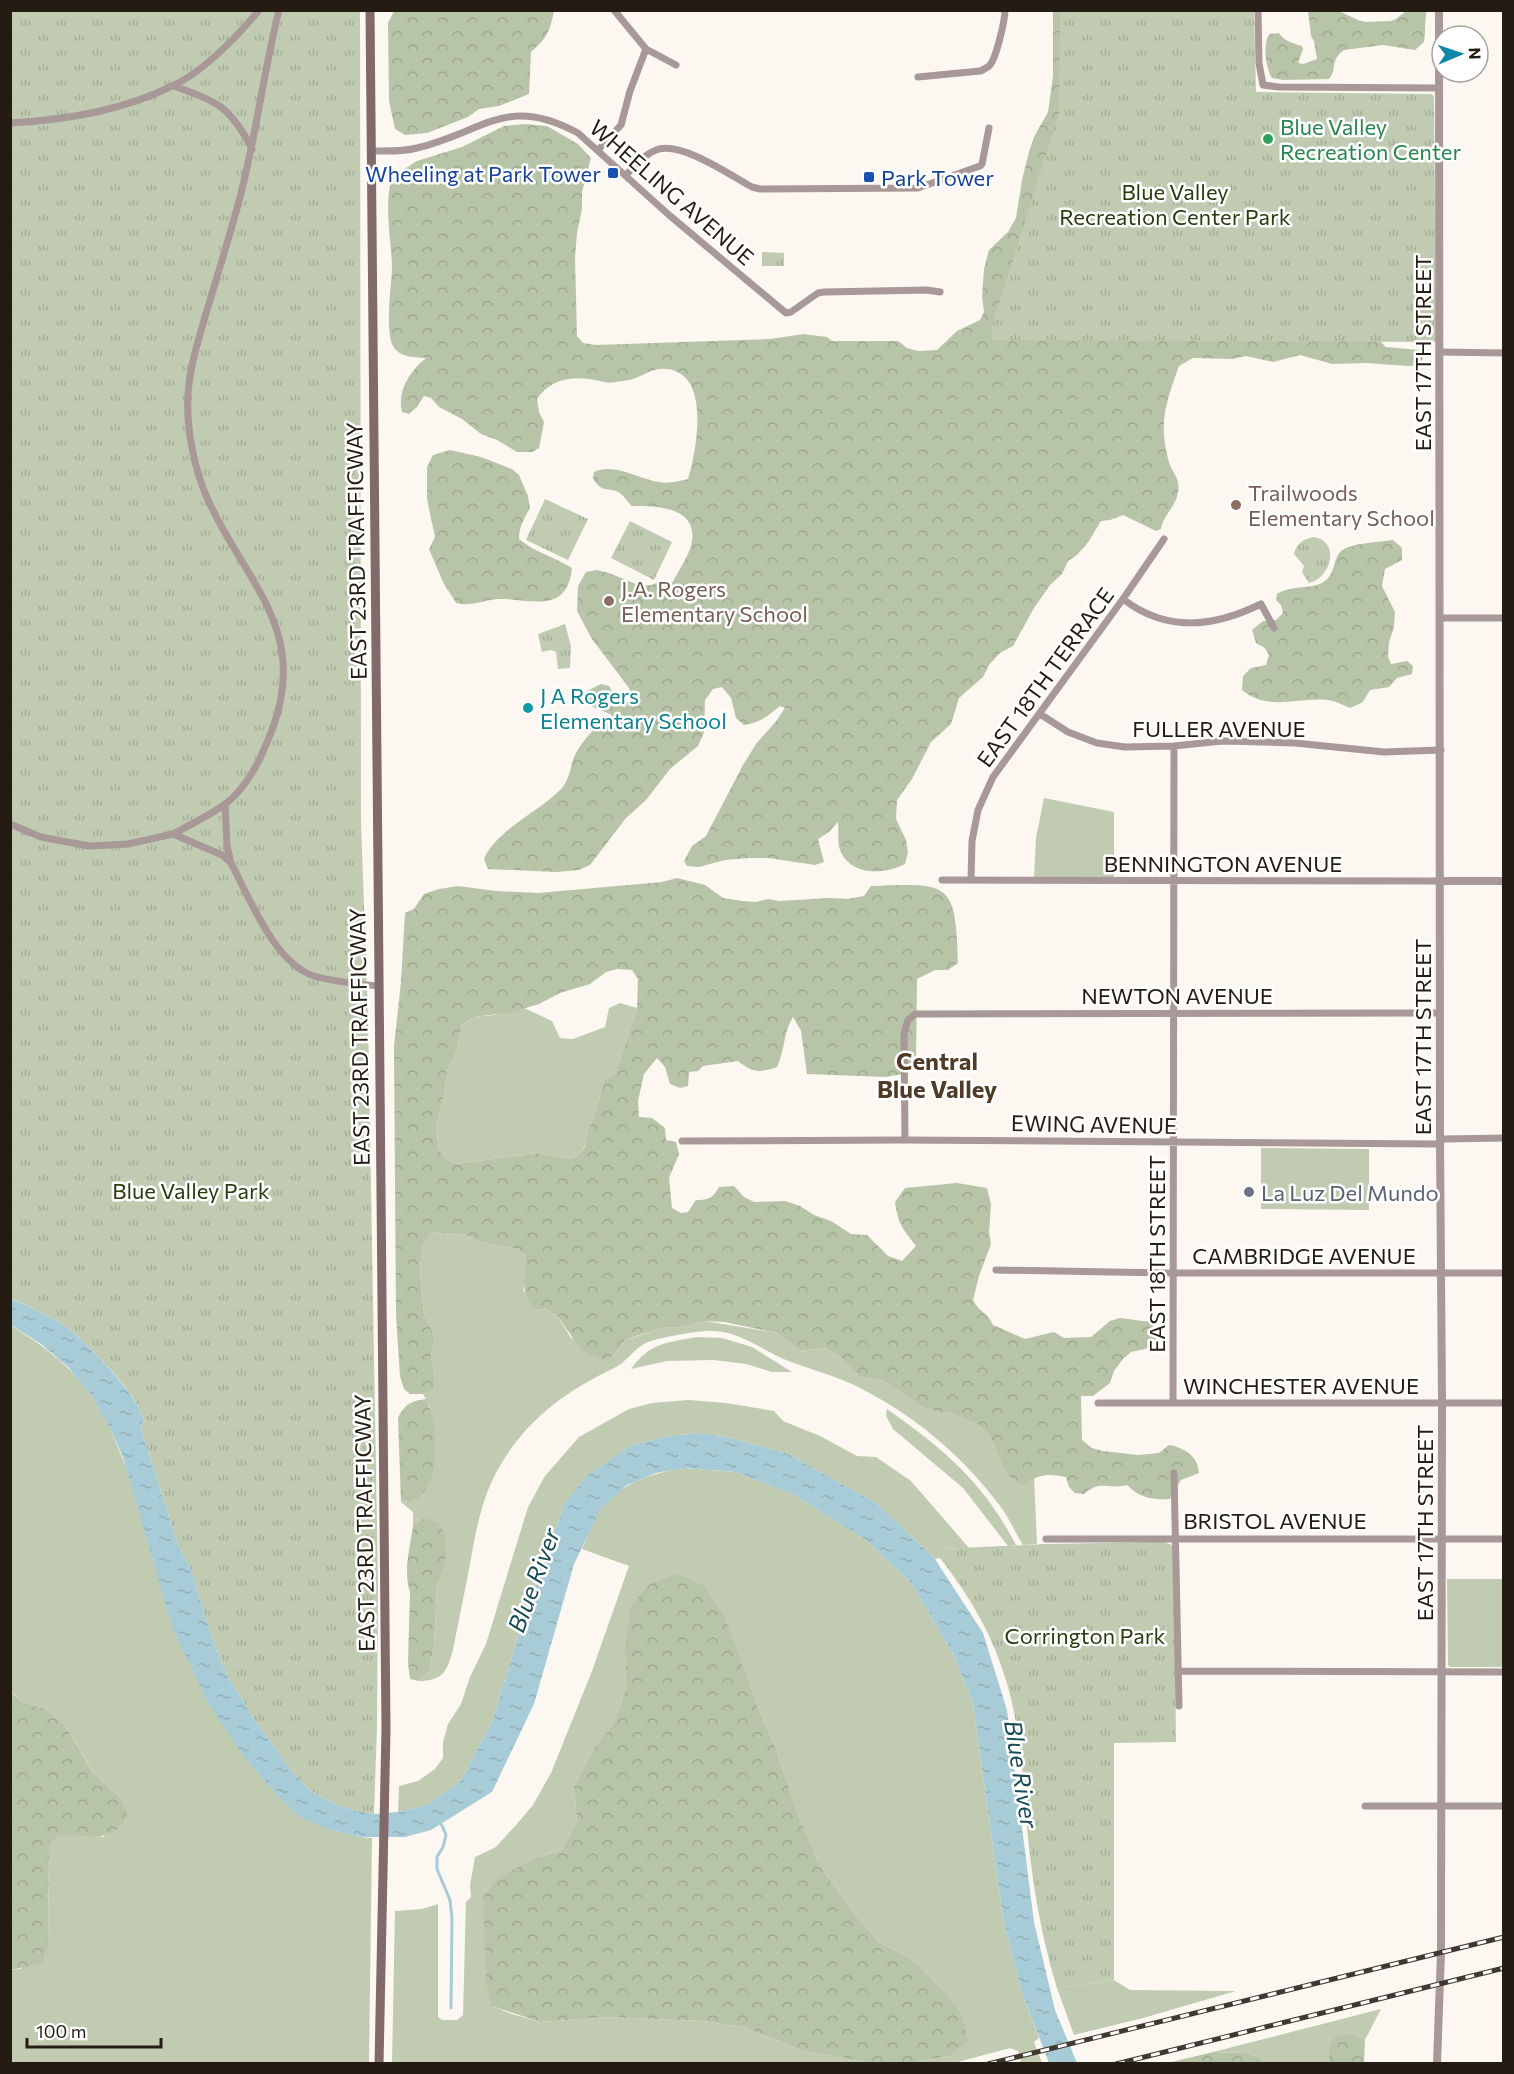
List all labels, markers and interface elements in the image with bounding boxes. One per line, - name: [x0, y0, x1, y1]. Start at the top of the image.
- north arrow: [1430, 24, 1490, 84]
- text: N: [1466, 47, 1485, 60]
- place label: Blue Valley Recreation Center: [1280, 113, 1461, 165]
- street label: WHEELING AVENUE: [585, 114, 759, 270]
- marker: Blue Valley Recreation Center: [1261, 132, 1275, 146]
- place label: Wheeling at Park Tower: [365, 160, 601, 187]
- place label: Park Tower: [881, 164, 994, 191]
- marker: Wheeling at Park Tower: [606, 166, 620, 180]
- marker: Park Tower: [862, 170, 876, 184]
- park label: Blue Valley Recreation Center Park: [1059, 178, 1291, 230]
- street label: EAST 17TH STREET: [1409, 255, 1436, 451]
- street label: EAST 23RD TRAFFICWAY: [340, 422, 372, 680]
- place label: Trailwoods Elementary School: [1248, 479, 1435, 531]
- marker: Trailwoods Elementary School: [1229, 498, 1243, 512]
- place label: J.A. Rogers Elementary School: [621, 575, 808, 627]
- street label: EAST 18TH TERRACE: [971, 582, 1119, 772]
- marker: J.A. Rogers Elementary School: [602, 594, 616, 608]
- place label: J A Rogers Elementary School: [540, 682, 727, 734]
- marker: J A Rogers Elementary School: [521, 701, 535, 715]
- street label: FULLER AVENUE: [1132, 715, 1306, 742]
- street label: BENNINGTON AVENUE: [1104, 850, 1342, 877]
- street label: EAST 23RD TRAFFICWAY: [343, 908, 375, 1166]
- street label: EAST 17TH STREET: [1409, 939, 1436, 1135]
- street label: NEWTON AVENUE: [1081, 982, 1273, 1009]
- district label: Central Blue Valley: [877, 1046, 997, 1103]
- street label: EWING AVENUE: [1011, 1109, 1177, 1139]
- street label: EAST 18TH STREET: [1143, 1155, 1170, 1353]
- park label: Blue Valley Park: [112, 1177, 270, 1204]
- place label: La Luz Del Mundo: [1261, 1179, 1439, 1206]
- marker: La Luz Del Mundo: [1242, 1185, 1256, 1199]
- street label: CAMBRIDGE AVENUE: [1192, 1242, 1416, 1269]
- street label: WINCHESTER AVENUE: [1183, 1372, 1419, 1399]
- street label: EAST 23RD TRAFFICWAY: [348, 1394, 380, 1652]
- street label: EAST 17TH STREET: [1411, 1425, 1438, 1621]
- street label: BRISTOL AVENUE: [1183, 1507, 1367, 1534]
- water label: Blue River: [501, 1523, 566, 1636]
- park label: Corrington Park: [1005, 1622, 1165, 1649]
- water label: Blue River: [999, 1718, 1045, 1831]
- scale bar: [27, 2011, 160, 2049]
- text: 100 m: [36, 2020, 86, 2042]

